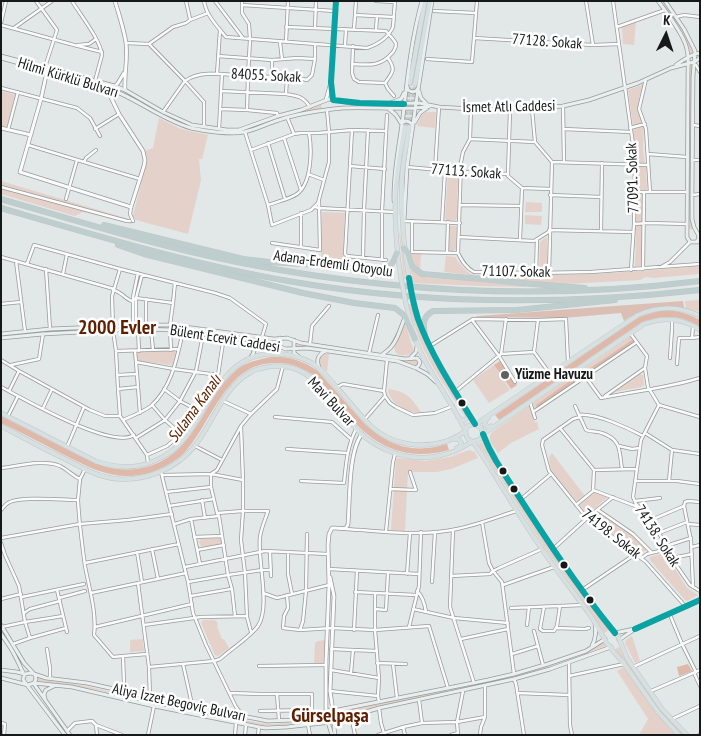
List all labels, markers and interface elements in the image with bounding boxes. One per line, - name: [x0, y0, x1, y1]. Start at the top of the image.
- north arrow: [641, 10, 691, 60]
- text: K: [663, 11, 671, 29]
- street label: 77128. Sokak: [511, 31, 583, 53]
- street label: Hilmi Kürklü Bulvarı: [16, 54, 120, 102]
- street label: 84055. Sokak: [231, 65, 301, 87]
- street label: İsmet Atlı Caddesi: [462, 97, 556, 117]
- street label: 77091. Sokak: [623, 143, 643, 213]
- street label: 77113. Sokak: [430, 161, 502, 183]
- street label: Adana-Erdemli Otoyolu: [272, 247, 394, 281]
- street label: 71107. Sokak: [481, 262, 551, 282]
- district label: 2000 Evler: [78, 316, 156, 340]
- street label: Bülent Ecevit Caddesi: [169, 321, 281, 357]
- place label: Yüzme Havuzu: [515, 366, 593, 384]
- marker: Yüzme Havuzu: [499, 369, 511, 381]
- water label: Sulama Kanalı: [164, 372, 226, 446]
- street label: Mavi Bulvar: [304, 374, 358, 430]
- unlabelled marker: [457, 398, 467, 408]
- unlabelled marker: [498, 466, 508, 476]
- unlabelled marker: [509, 484, 519, 494]
- street label: 74138. Sokak: [630, 502, 684, 570]
- street label: 74198. Sokak: [578, 505, 644, 563]
- unlabelled marker: [559, 560, 569, 570]
- unlabelled marker: [585, 595, 595, 605]
- street label: Aliya İzzet Begoviç Bulvarı: [111, 680, 247, 726]
- district label: Gürselpaşa: [291, 704, 369, 728]

